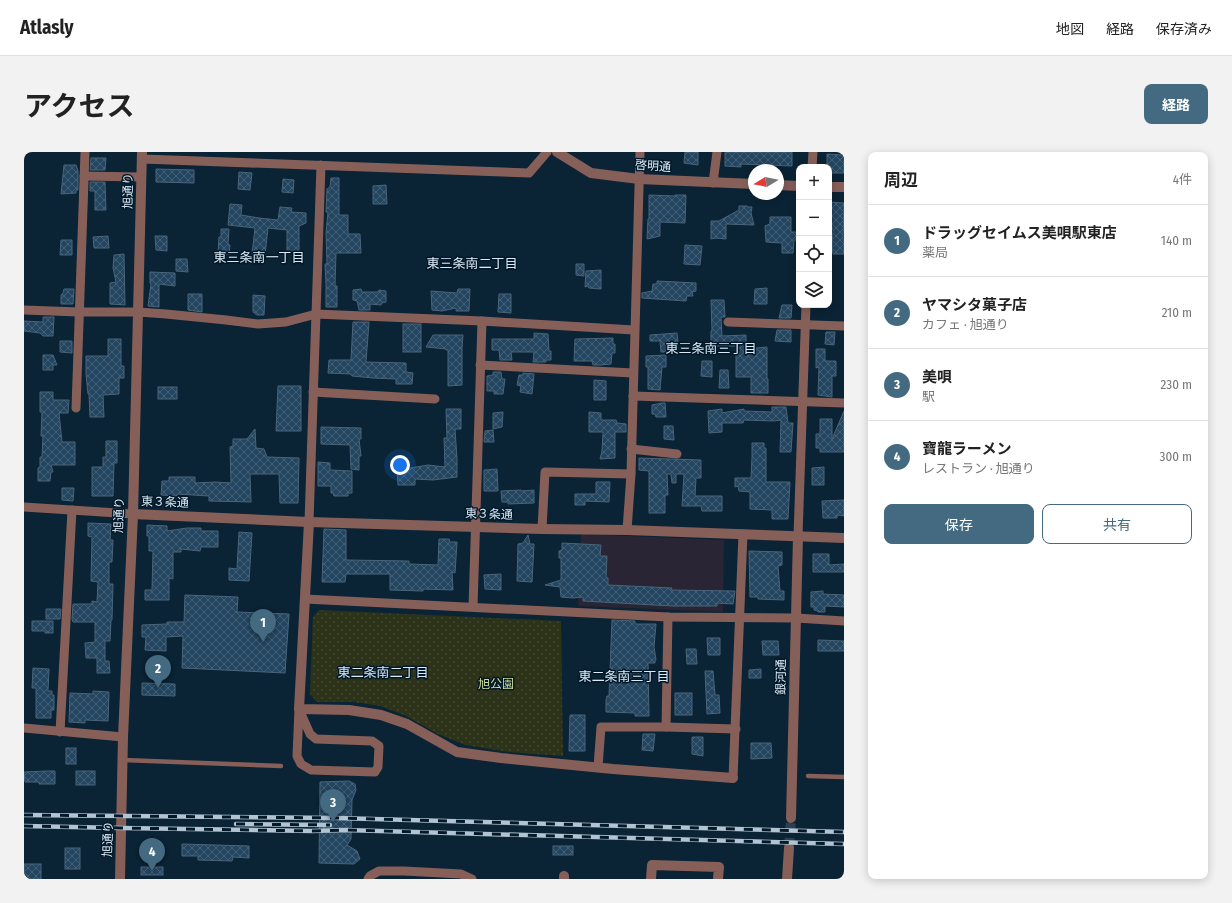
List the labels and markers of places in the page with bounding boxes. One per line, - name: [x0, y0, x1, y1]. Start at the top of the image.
- pin: 1: [250, 609, 276, 642]
- pin: 2: [145, 655, 171, 688]
- pin: 3: [320, 789, 346, 822]
- pin: 4: [139, 838, 165, 871]

